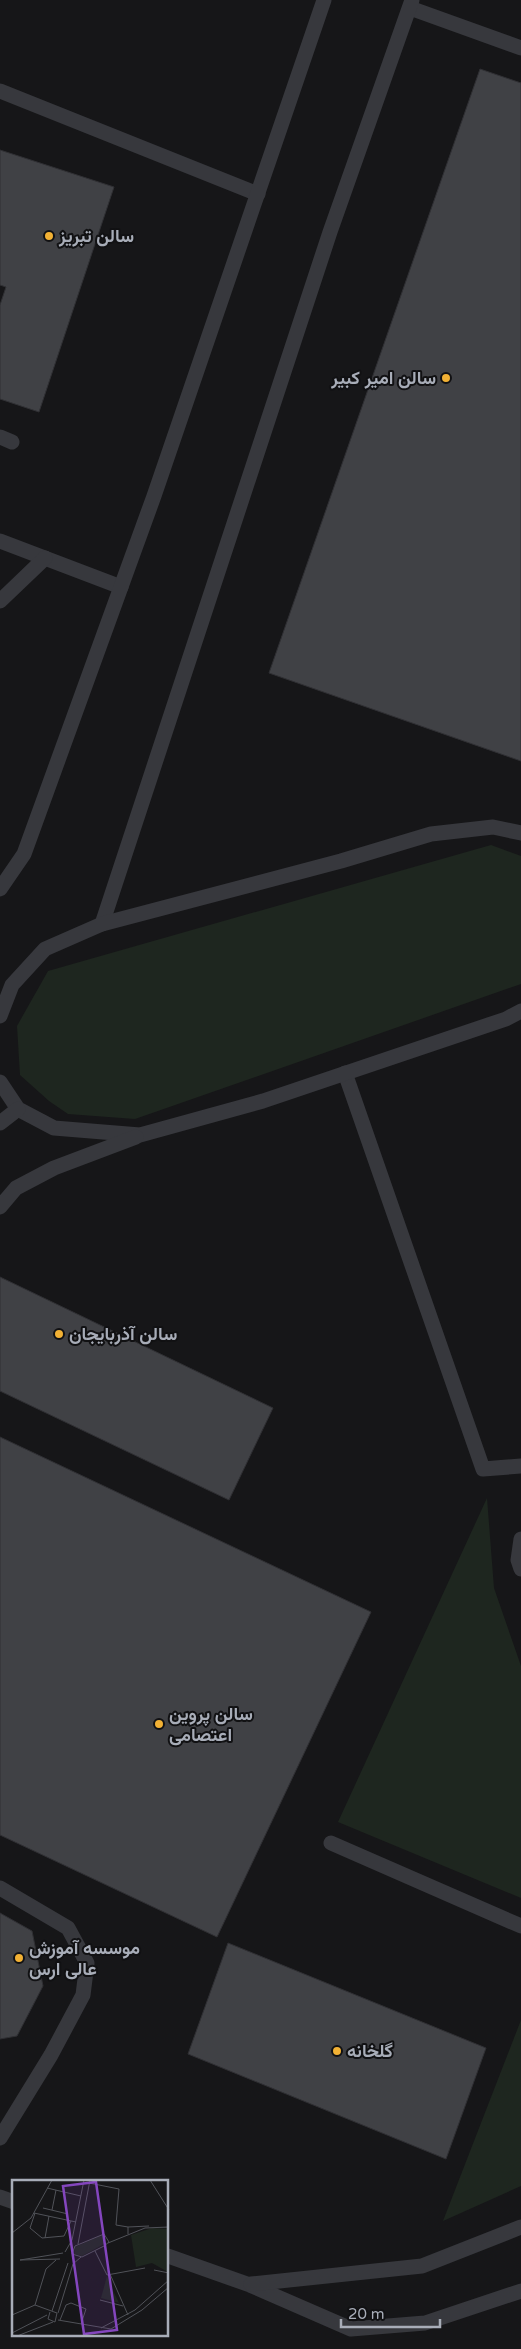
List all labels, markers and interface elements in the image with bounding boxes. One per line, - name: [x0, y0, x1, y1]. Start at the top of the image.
- place label: سالن تبریز: [58, 225, 134, 247]
- marker: سالن تبریز: [43, 230, 55, 242]
- place label: سالن امیر کبیر: [330, 367, 436, 389]
- marker: سالن امیر کبیر: [440, 372, 452, 384]
- place label: سالن آذربایجان: [69, 1323, 177, 1345]
- marker: سالن آذربایجان: [53, 1328, 65, 1340]
- place label: سالن پروین اعتصامی: [169, 1703, 253, 1746]
- marker: سالن پروین اعتصامی: [153, 1718, 165, 1730]
- place label: موسسه آموزش عالی ارس: [29, 1937, 140, 1980]
- marker: موسسه آموزش عالی ارس: [13, 1952, 25, 1964]
- place label: گلخانه: [347, 2040, 393, 2062]
- marker: گلخانه: [331, 2045, 343, 2057]
- inset map: [12, 2180, 169, 2336]
- scale bar: [341, 2296, 440, 2328]
- text: 20 m: [348, 2305, 385, 2323]

